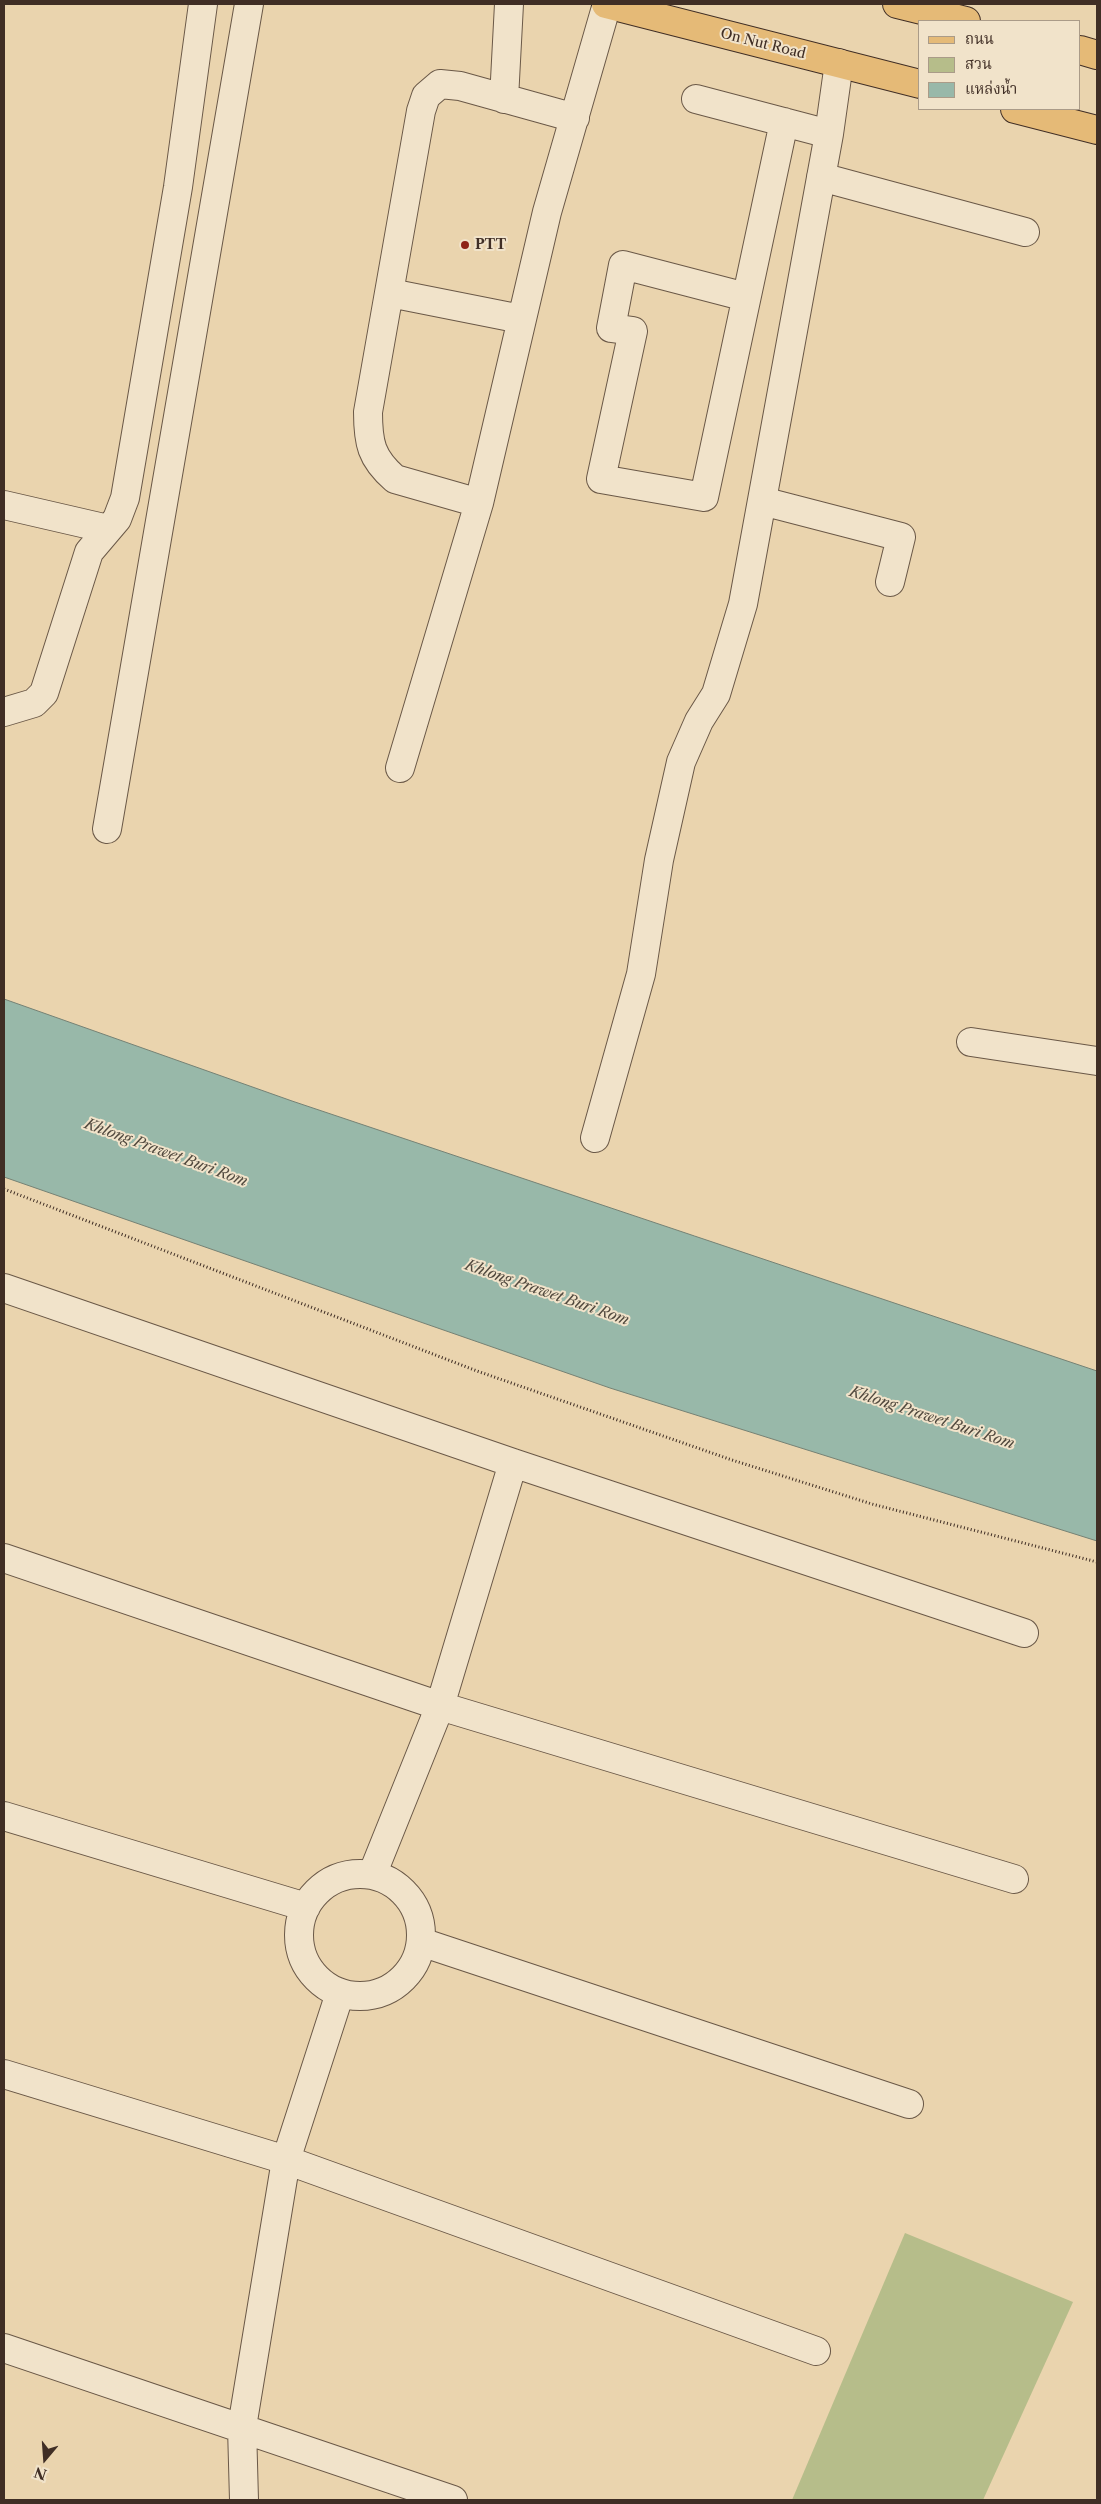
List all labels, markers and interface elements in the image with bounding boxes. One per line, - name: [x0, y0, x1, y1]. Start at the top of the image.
- legend: [918, 20, 1081, 110]
- street label: On Nut Road: [719, 25, 807, 63]
- text: ถนน: [965, 29, 994, 48]
- text: สวน: [965, 54, 992, 73]
- text: แหล่งน้ำ: [965, 79, 1017, 98]
- place label: PTT: [475, 237, 506, 253]
- marker: PTT: [459, 239, 471, 251]
- water label: Khlong Prawet Buri Rom: [82, 1115, 250, 1191]
- water label: Khlong Prawet Buri Rom: [463, 1256, 631, 1330]
- water label: Khlong Prawet Buri Rom: [847, 1383, 1017, 1453]
- north arrow: [20, 2434, 70, 2484]
- text: N: [32, 2463, 49, 2484]

